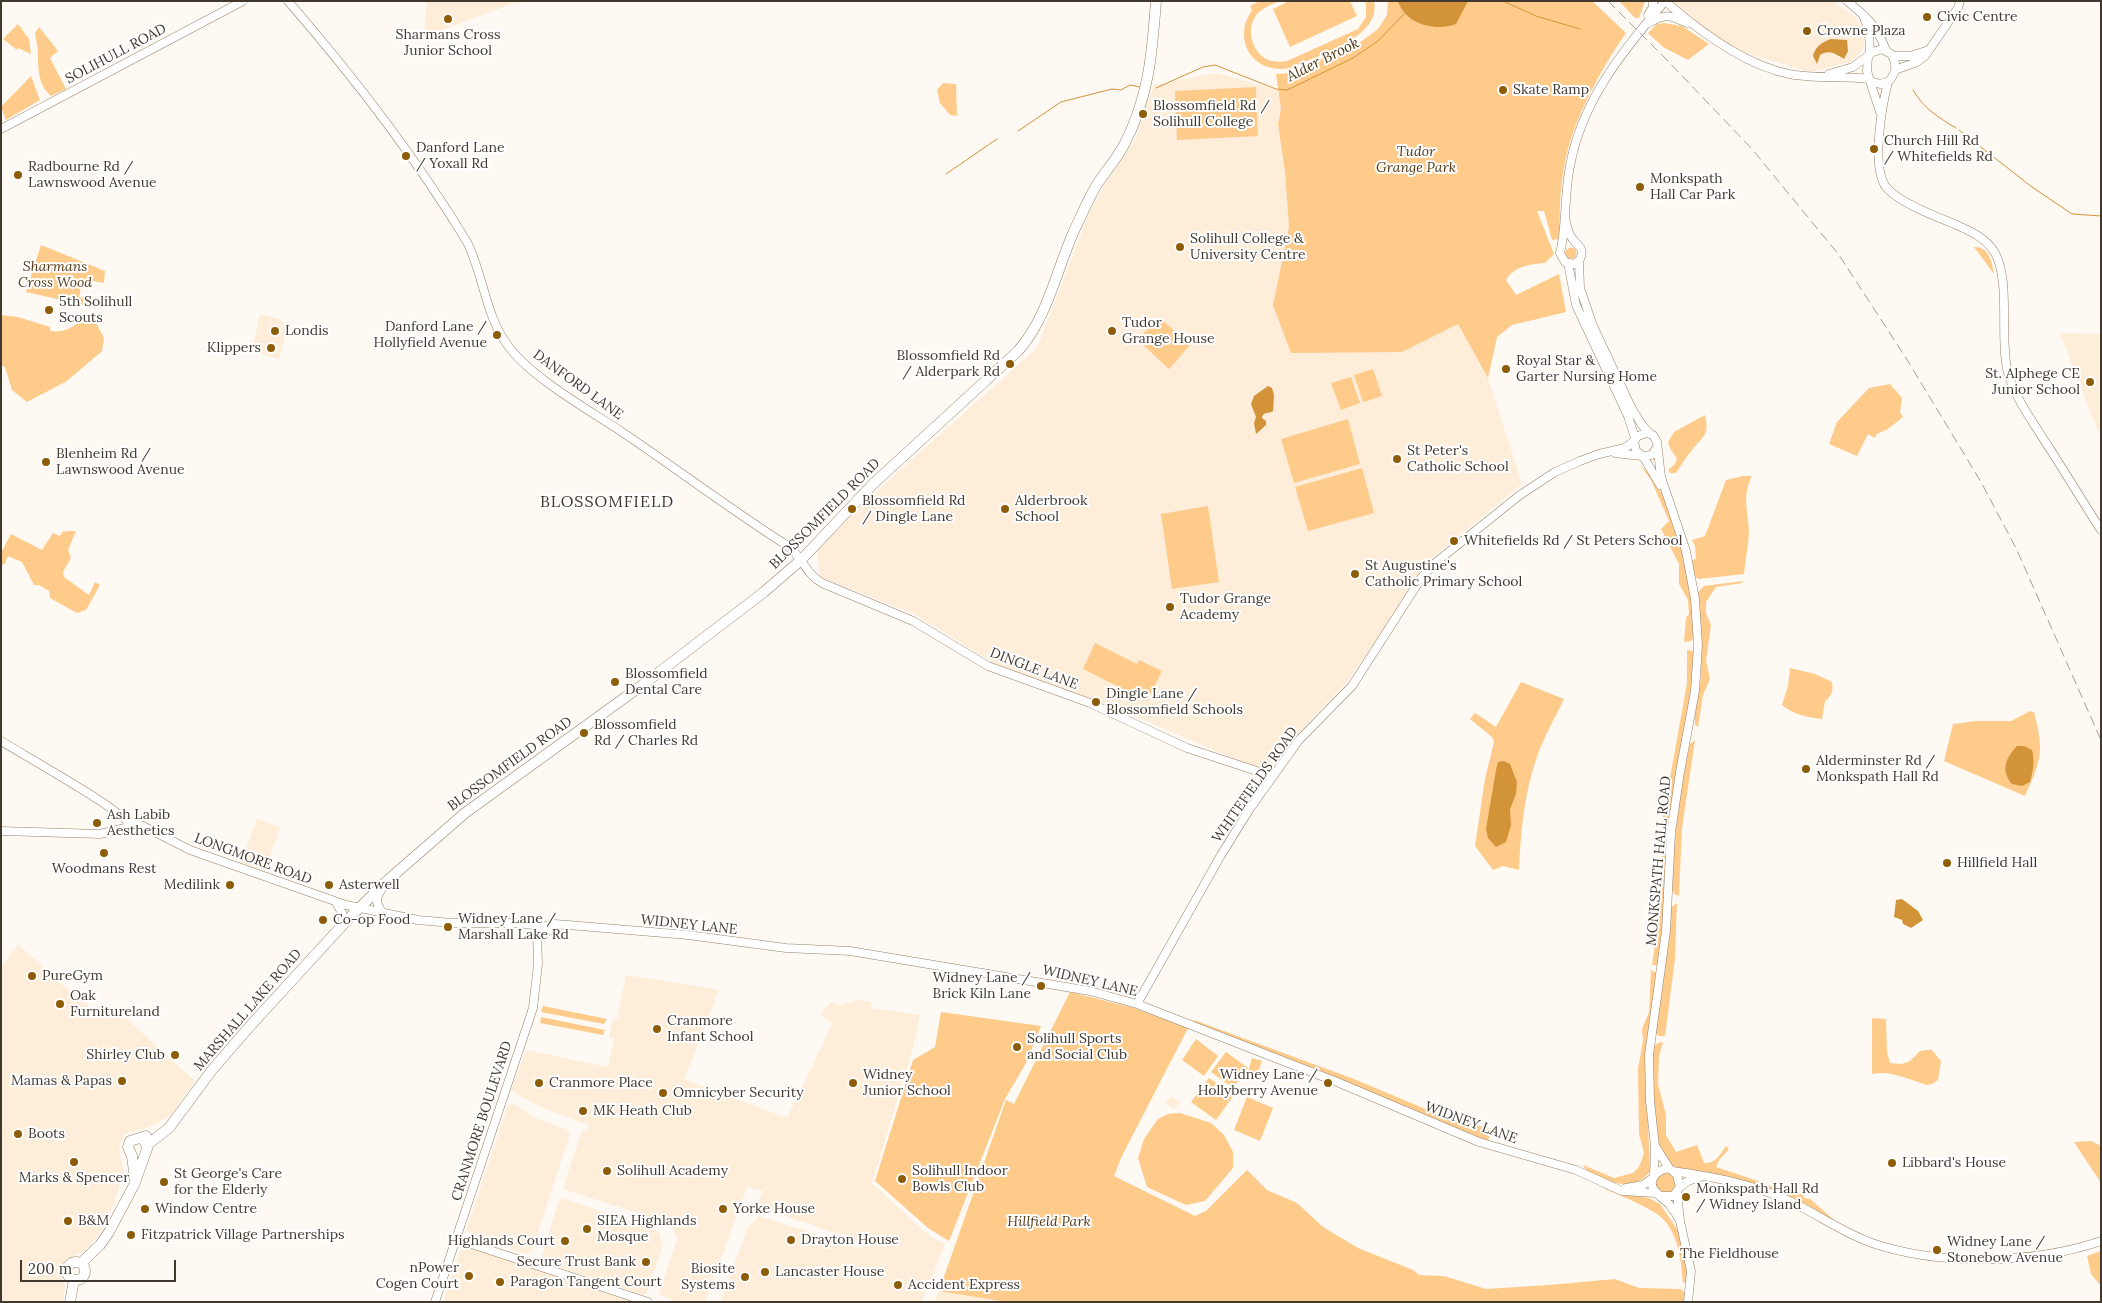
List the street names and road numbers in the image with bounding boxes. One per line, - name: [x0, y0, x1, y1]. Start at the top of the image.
- street label: SOLIHULL ROAD: [63, 20, 169, 88]
- street label: DANFORD LANE: [530, 347, 626, 423]
- street label: BLOSSOMFIELD ROAD: [766, 455, 884, 573]
- street label: DINGLE LANE: [987, 644, 1081, 694]
- street label: BLOSSOMFIELD ROAD: [445, 713, 575, 815]
- street label: WHITEFIELDS ROAD: [1209, 724, 1301, 846]
- street label: MONKSPATH HALL ROAD: [1643, 775, 1675, 947]
- street label: LONGMORE ROAD: [192, 830, 314, 888]
- street label: WIDNEY LANE: [640, 912, 738, 938]
- street label: MARSHALL LAKE ROAD: [191, 946, 305, 1074]
- street label: WIDNEY LANE: [1041, 962, 1139, 1000]
- street label: CRANMORE BOULEVARD: [448, 1039, 516, 1203]
- street label: WIDNEY LANE: [1422, 1098, 1520, 1148]

